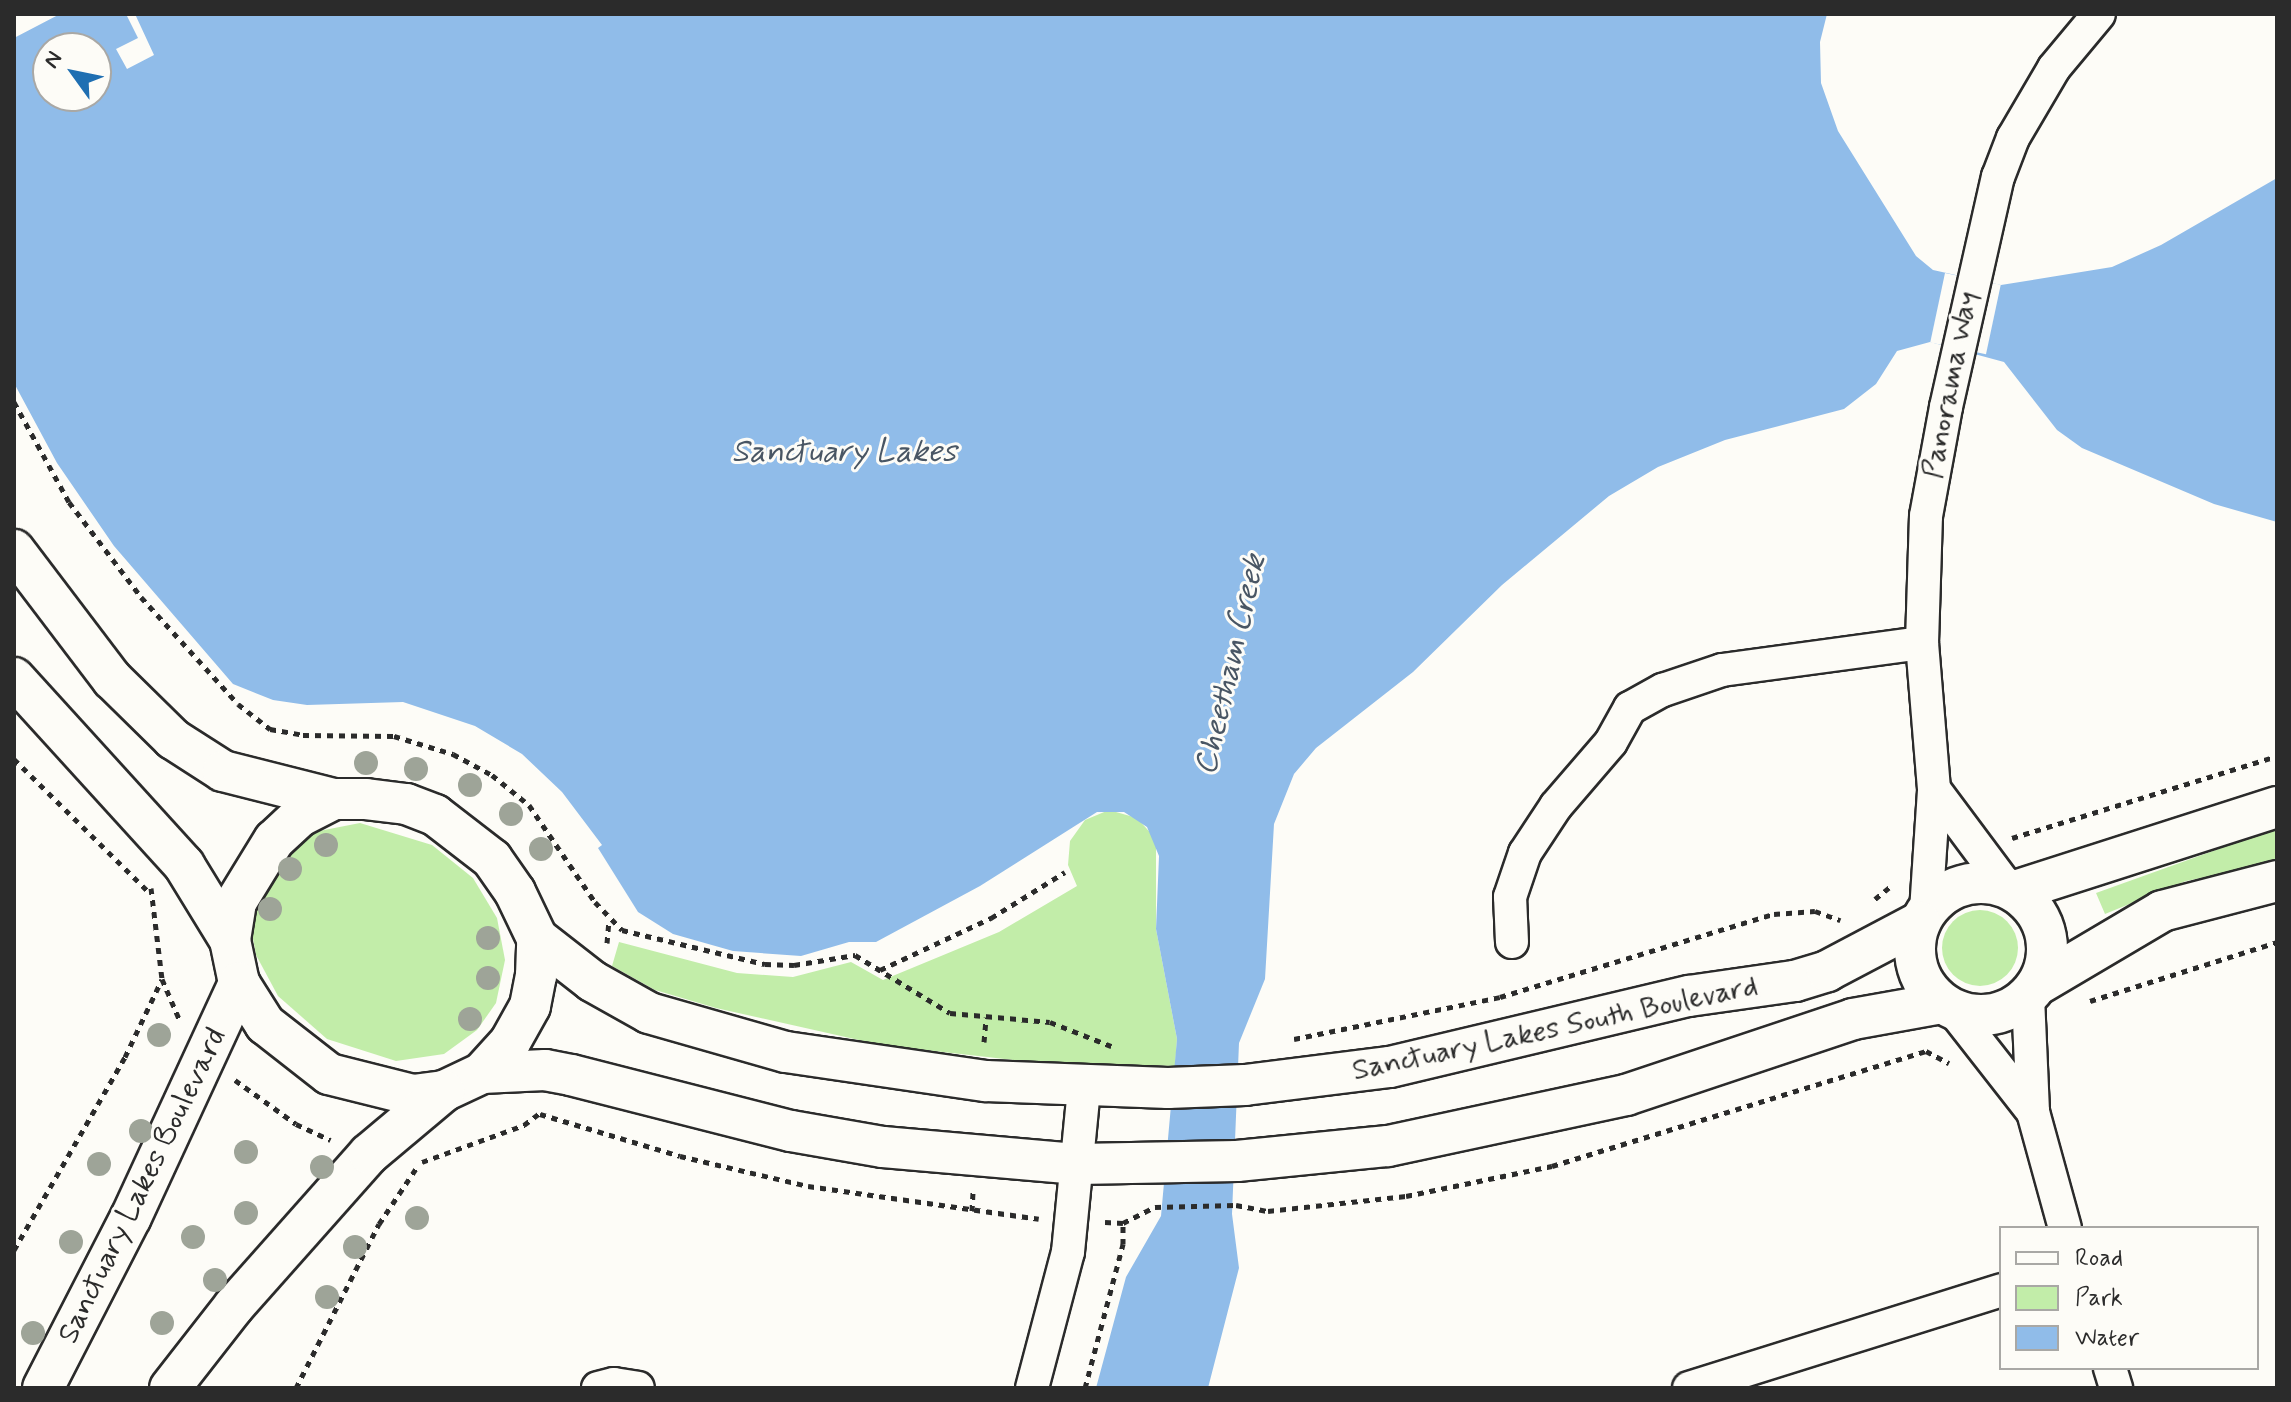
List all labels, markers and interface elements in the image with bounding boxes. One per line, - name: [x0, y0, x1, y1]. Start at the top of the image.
- north arrow: [32, 32, 112, 112]
- text: N: [38, 46, 69, 74]
- street label: Panorama Way: [1915, 285, 1987, 485]
- water label: Sanctuary Lakes: [731, 433, 957, 471]
- water label: Cheetham Creek: [1187, 550, 1275, 780]
- street label: Sanctuary Lakes South Boulevard: [1350, 969, 1760, 1089]
- street label: Sanctuary Lakes Boulevard: [53, 1026, 233, 1346]
- legend: [1999, 1226, 2259, 1370]
- text: Road: [2075, 1243, 2123, 1274]
- text: Park: [2075, 1283, 2123, 1314]
- text: Water: [2075, 1323, 2139, 1354]

